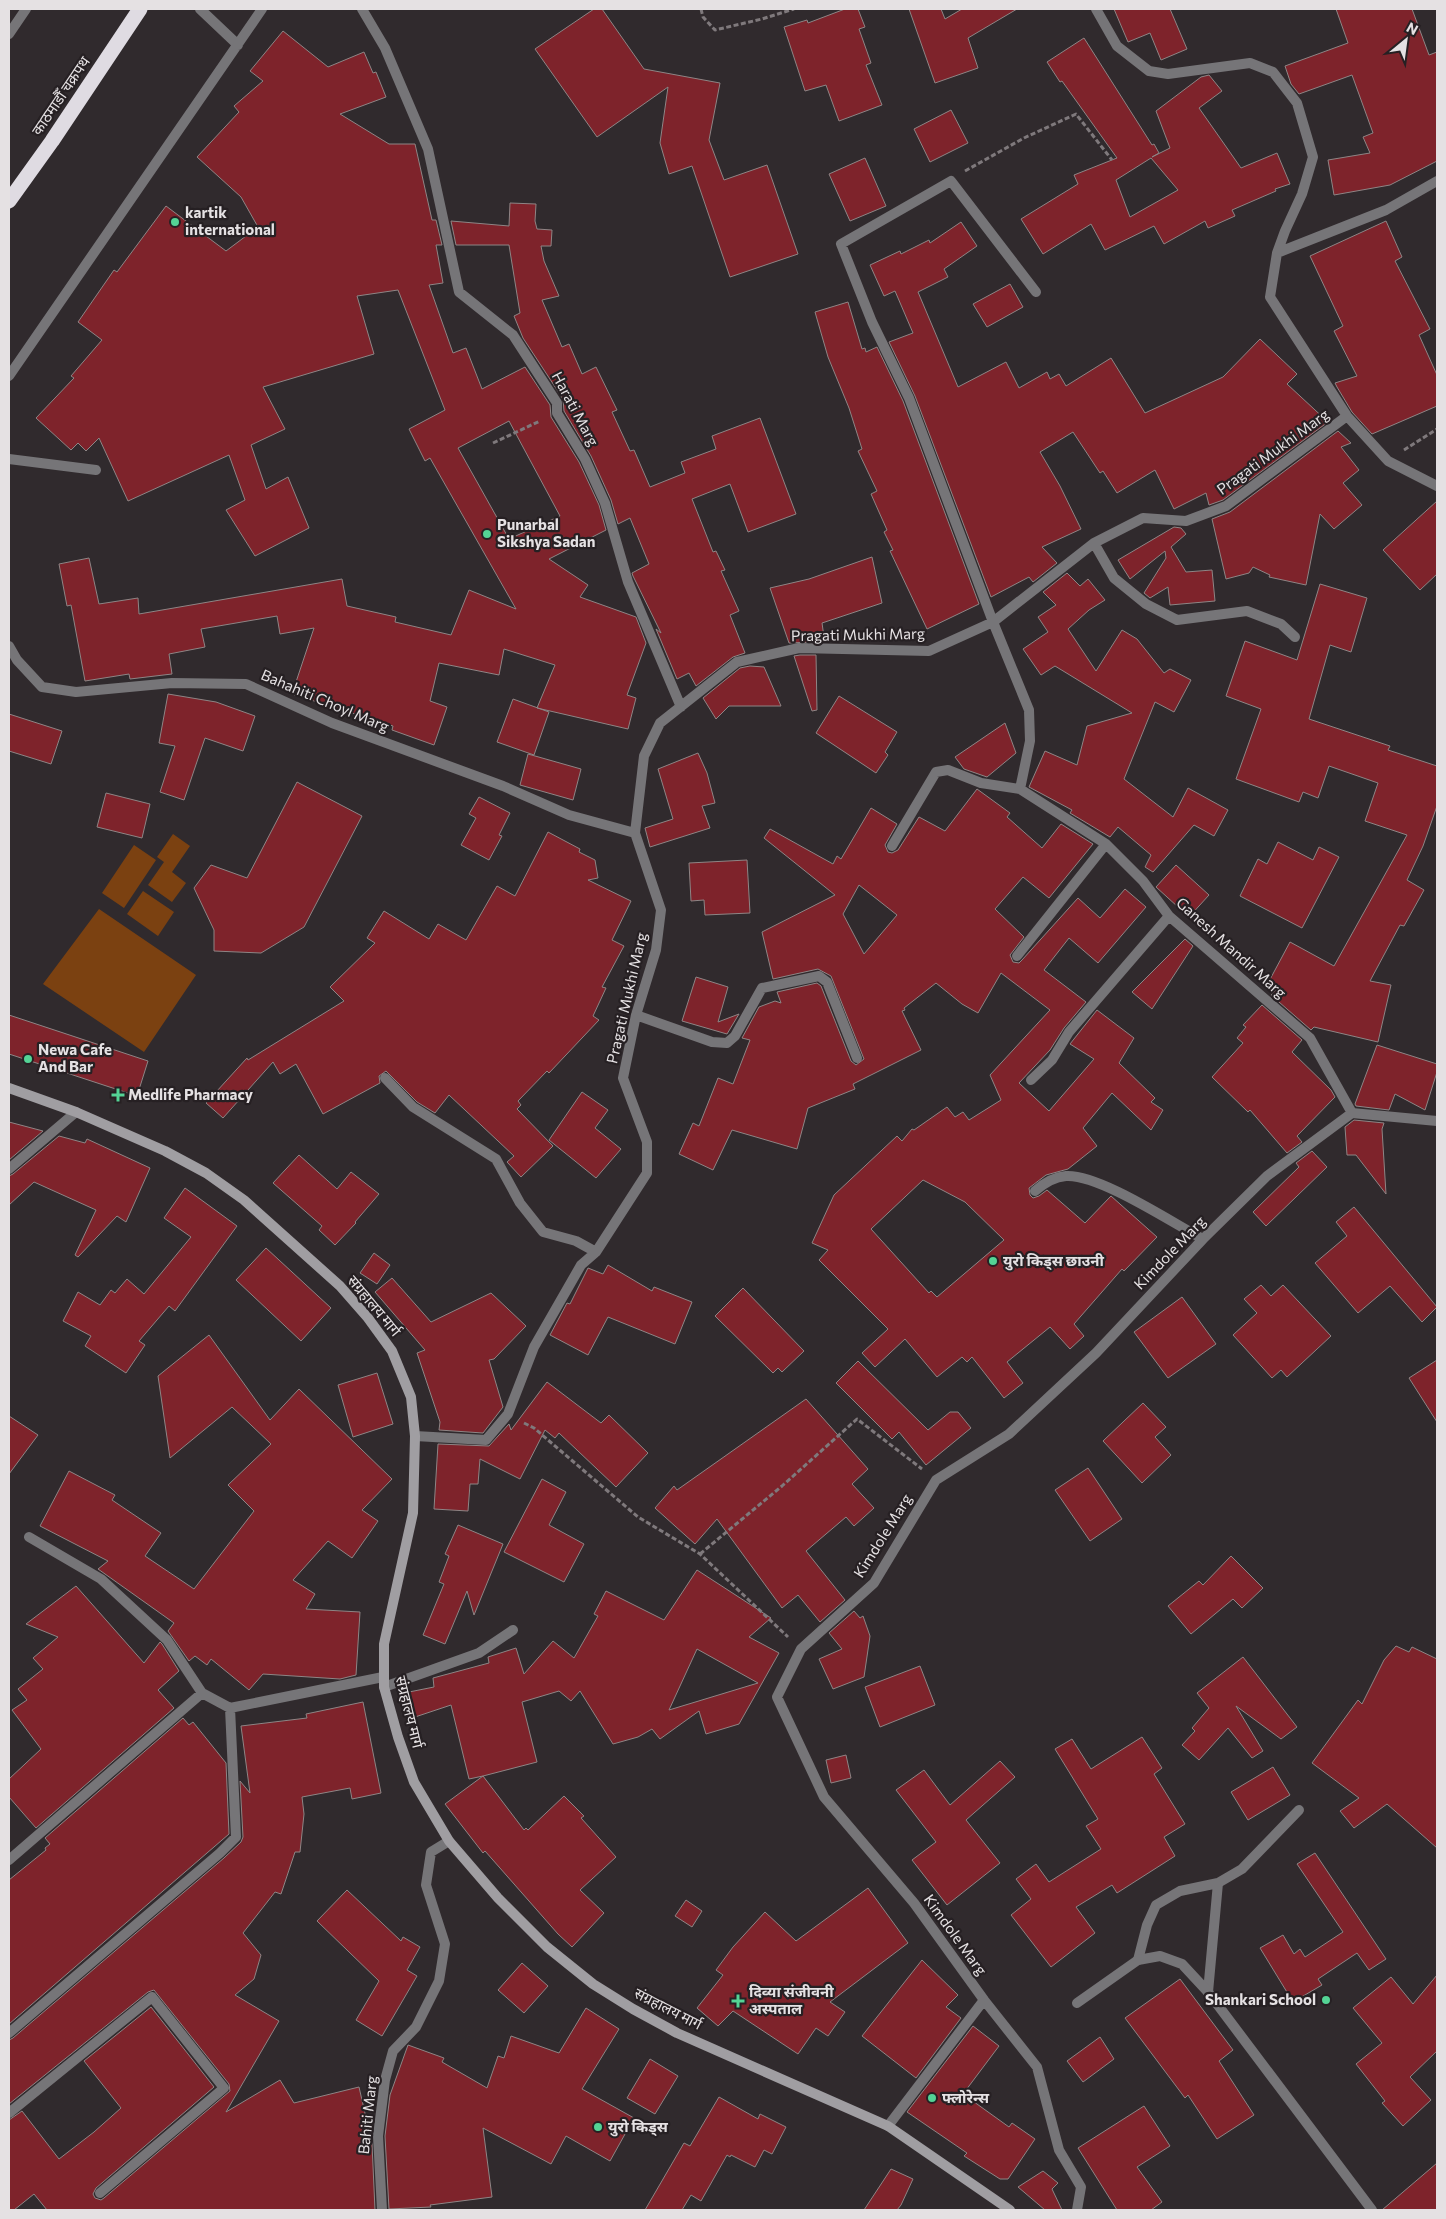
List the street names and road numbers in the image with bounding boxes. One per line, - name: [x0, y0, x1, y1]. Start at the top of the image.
- street label: काठमाडाैँ चक्रपथ: [27, 52, 93, 138]
- street label: Harati Marg: [549, 368, 603, 449]
- street label: Pragati Mukhi Marg: [1213, 404, 1332, 498]
- street label: Pragati Mukhi Marg: [791, 624, 925, 644]
- street label: Bahahiti Choyl Marg: [259, 665, 392, 735]
- street label: Ganesh Mandir Marg: [1173, 893, 1290, 1001]
- street label: Pragati Mukhi Marg: [602, 930, 650, 1065]
- street label: Kimdole Marg: [1130, 1212, 1209, 1293]
- street label: संग्रहालय मार्ग: [344, 1271, 406, 1340]
- street label: Kimdole Marg: [849, 1490, 915, 1581]
- street label: संग्रहालय मार्ग: [392, 1674, 428, 1751]
- street label: Kimdole Marg: [920, 1891, 991, 1978]
- street label: संग्रहालय मार्ग: [632, 1983, 706, 2033]
- street label: Bahiti Marg: [354, 2075, 380, 2155]

